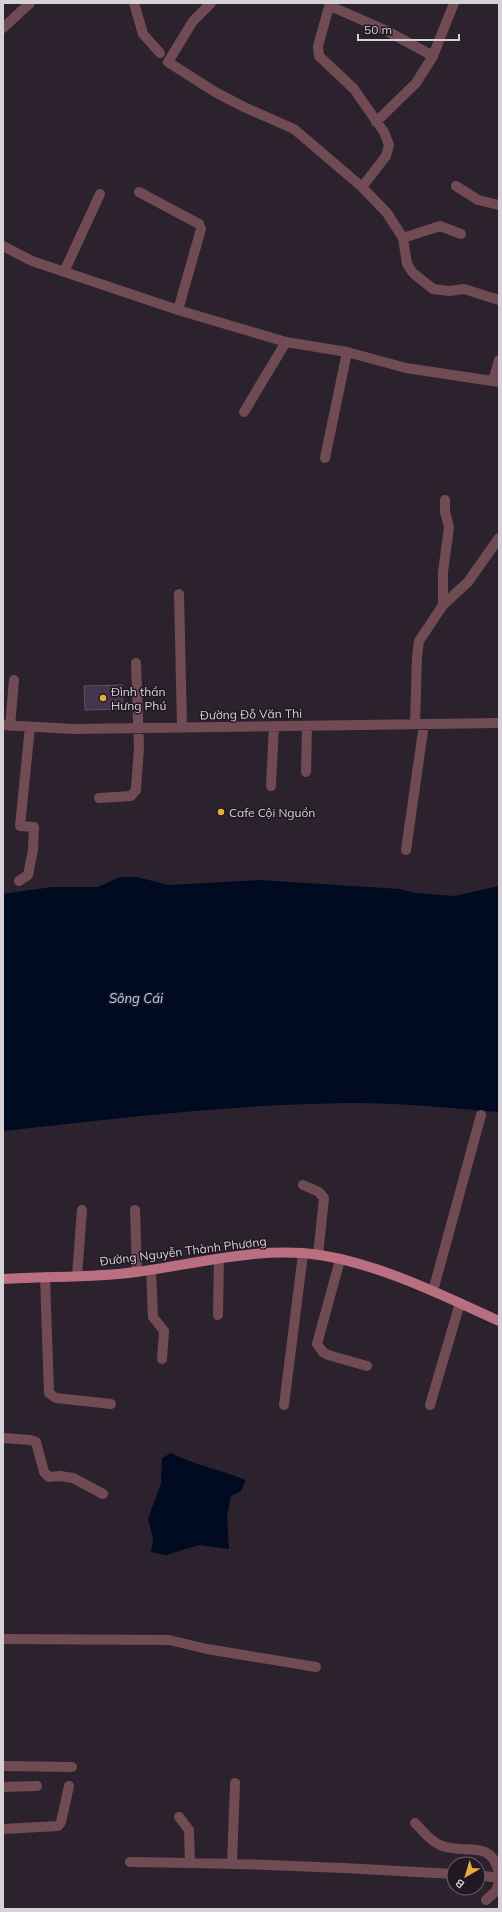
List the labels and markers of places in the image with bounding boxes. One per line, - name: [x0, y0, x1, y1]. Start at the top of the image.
- place label: Đình thần Hưng Phú: [111, 684, 166, 713]
- marker: Đình thần Hưng Phú: [98, 693, 108, 703]
- place label: Cafe Cội Nguồn: [229, 805, 315, 820]
- marker: Cafe Cội Nguồn: [216, 807, 226, 817]

